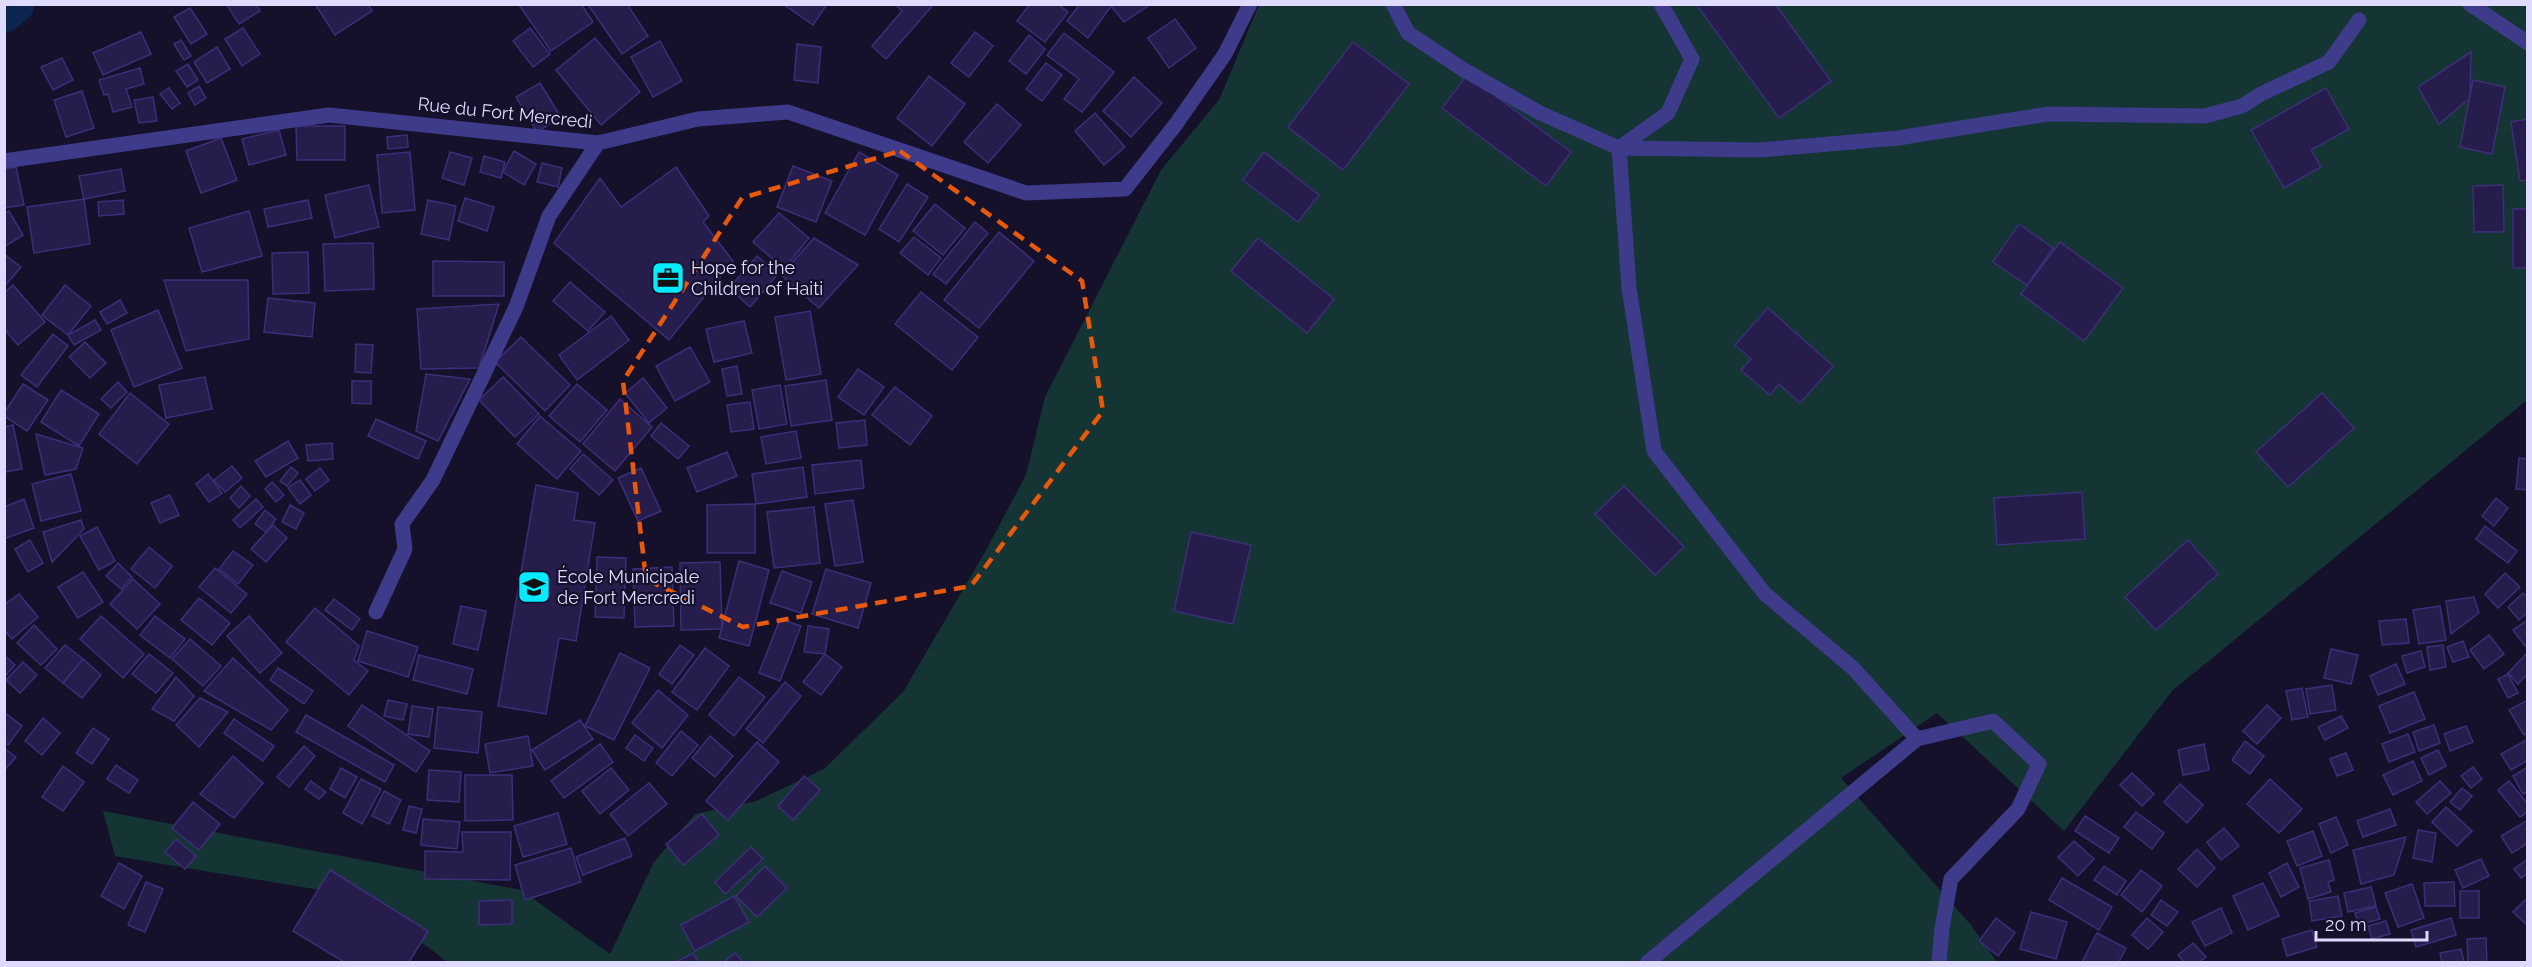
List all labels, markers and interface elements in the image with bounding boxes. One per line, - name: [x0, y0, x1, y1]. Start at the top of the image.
- street label: Rue du Fort Mercredi: [417, 93, 593, 132]
- place label: Hope for the Children of Haiti: [691, 257, 823, 299]
- office icon: Hope for the Children of Haiti: [650, 260, 686, 296]
- place label: École Municipale de Fort Mercredi: [557, 565, 700, 608]
- school or university icon: École Municipale de Fort Mercredi: [516, 569, 552, 605]
- scale bar: [2316, 904, 2427, 942]
- text: 20 m: [2325, 914, 2367, 935]

